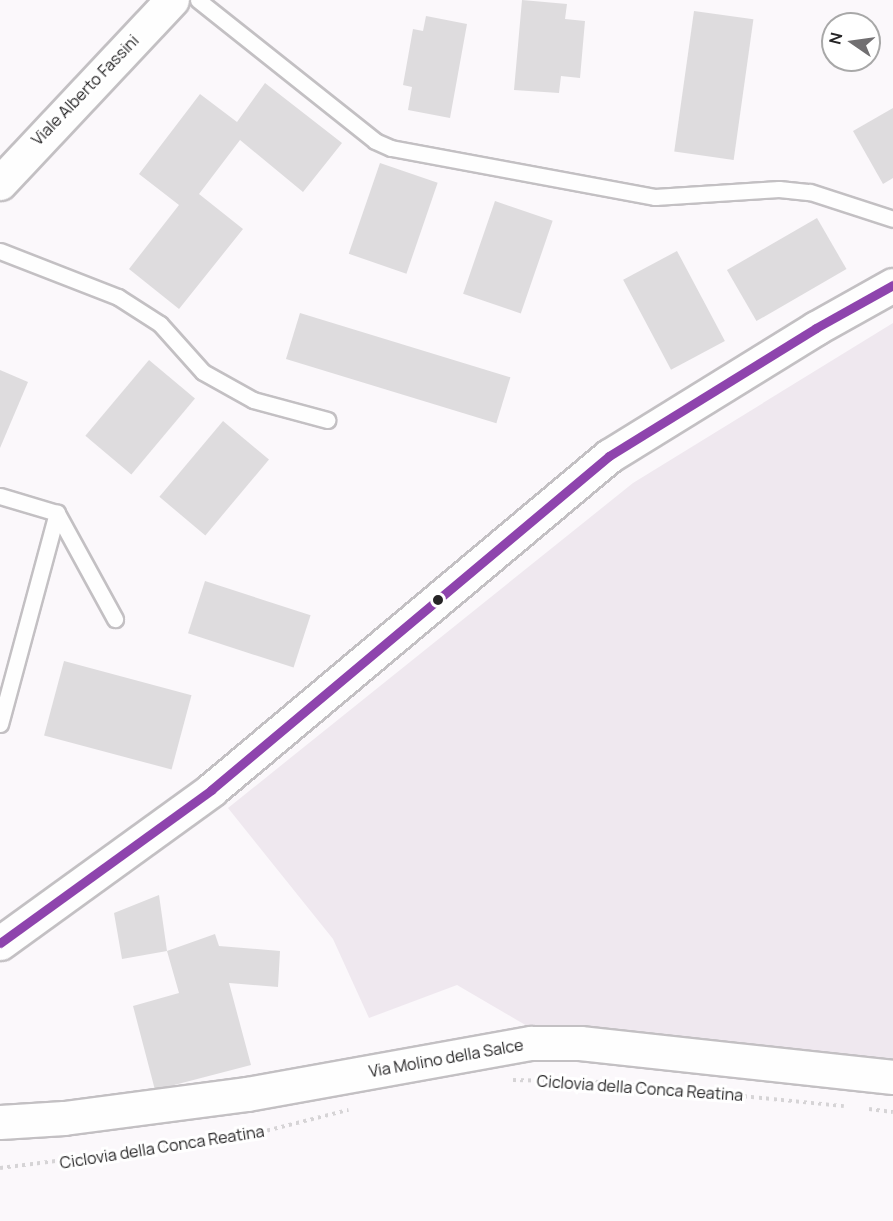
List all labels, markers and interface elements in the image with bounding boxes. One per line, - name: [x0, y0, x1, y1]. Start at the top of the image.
- north arrow: [821, 12, 881, 72]
- text: N: [823, 30, 847, 46]
- street label: Viale Alberto Fassini: [27, 31, 143, 149]
- unlabelled marker: [432, 594, 444, 606]
- street label: Via Molino della Salce: [367, 1035, 525, 1081]
- street label: Ciclovia della Conca Reatina: [536, 1071, 744, 1105]
- street label: Ciclovia della Conca Reatina: [58, 1121, 266, 1173]

